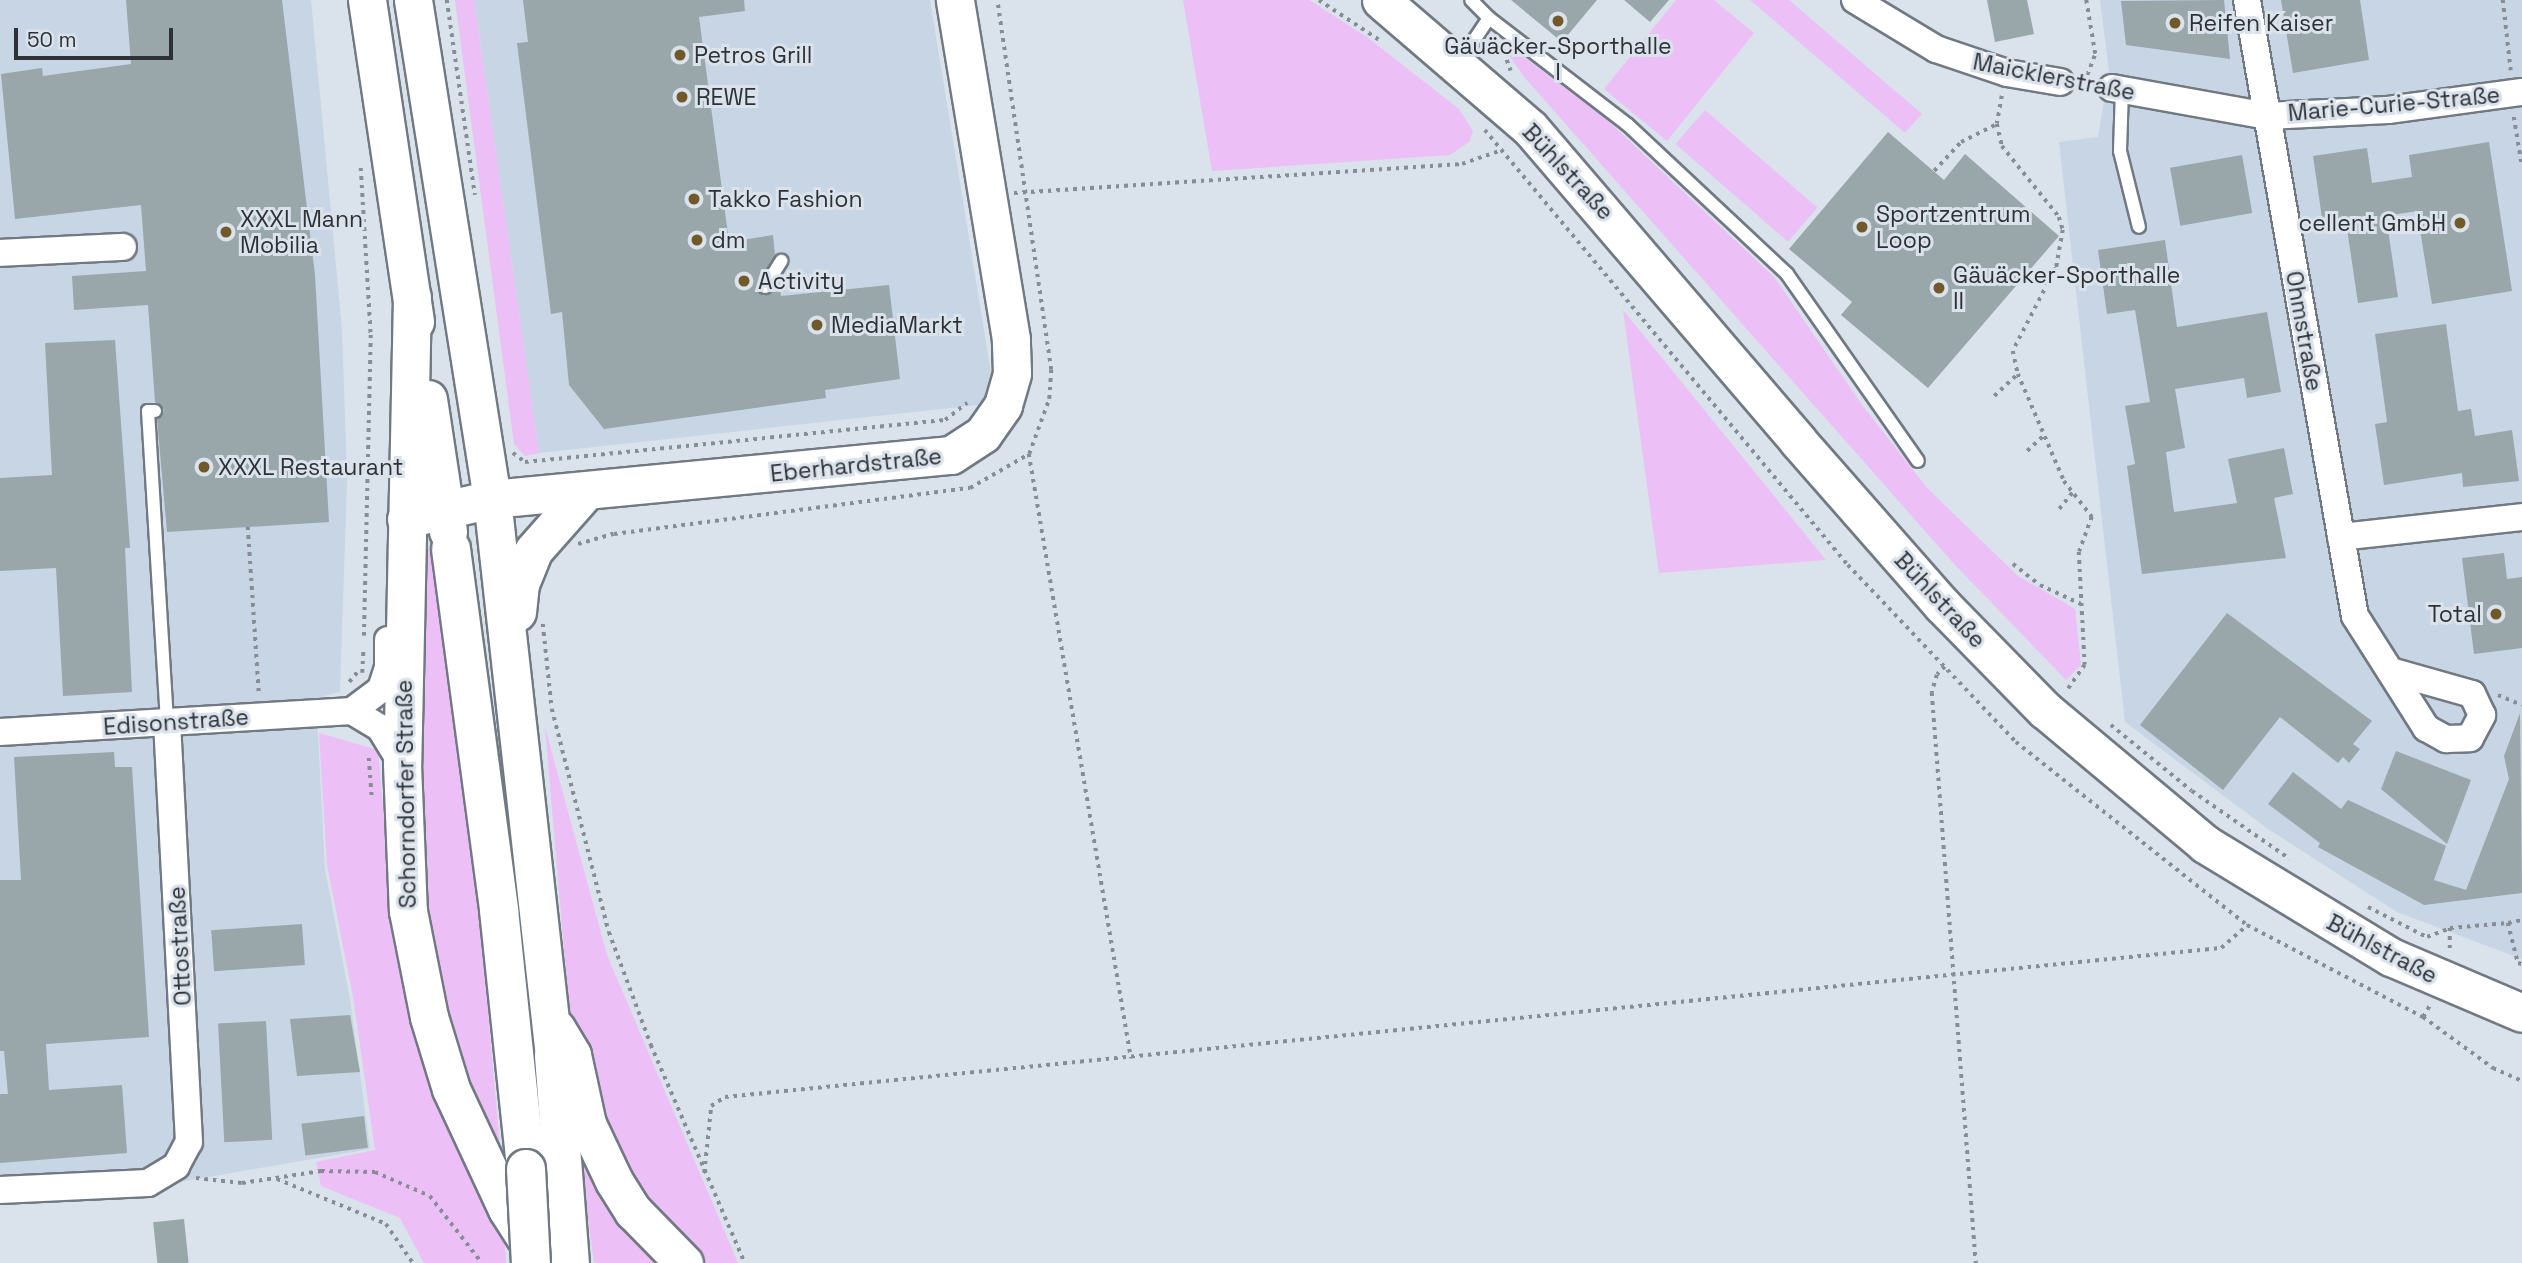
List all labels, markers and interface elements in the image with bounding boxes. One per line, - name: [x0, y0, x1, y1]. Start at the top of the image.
- place label: Reifen Kaiser: [2189, 9, 2333, 37]
- marker: Gäuäcker-Sporthalle I: [1550, 13, 1566, 29]
- scale bar: [18, 14, 177, 58]
- marker: Reifen Kaiser: [2167, 15, 2183, 31]
- text: 50 m: [27, 26, 77, 53]
- place label: Gäuäcker-Sporthalle I: [1444, 32, 1672, 86]
- place label: Petros Grill: [694, 41, 812, 69]
- marker: Petros Grill: [672, 47, 688, 63]
- street label: Maicklerstraße: [1971, 48, 2137, 106]
- street label: Marie-Curie-Straße: [2287, 81, 2501, 127]
- place label: REWE: [696, 83, 757, 111]
- marker: REWE: [674, 89, 690, 105]
- street label: Bühlstraße: [1517, 118, 1619, 226]
- place label: Takko Fashion: [708, 185, 863, 213]
- marker: Takko Fashion: [686, 191, 702, 207]
- place label: Sportzentrum Loop: [1876, 200, 2030, 254]
- place label: XXXL Mann Mobilia: [240, 205, 364, 259]
- place label: cellent GmbH: [2299, 209, 2446, 237]
- marker: cellent GmbH: [2452, 215, 2468, 231]
- marker: Sportzentrum Loop: [1854, 219, 1870, 235]
- marker: XXXL Mann Mobilia: [218, 224, 234, 240]
- place label: dm: [711, 226, 746, 254]
- marker: dm: [689, 232, 705, 248]
- place label: Gäuäcker-Sporthalle II: [1953, 261, 2180, 315]
- place label: Activity: [758, 267, 845, 295]
- street label: Ohmstraße: [2280, 269, 2328, 393]
- marker: Activity: [736, 273, 752, 289]
- marker: Gäuäcker-Sporthalle II: [1931, 280, 1947, 296]
- place label: MediaMarkt: [831, 311, 963, 339]
- marker: MediaMarkt: [809, 317, 825, 333]
- street label: Eberhardstraße: [769, 442, 943, 488]
- place label: XXXL Restaurant: [218, 453, 404, 481]
- marker: XXXL Restaurant: [196, 459, 212, 475]
- street label: Bühlstraße: [1889, 546, 1991, 654]
- place label: Total: [2428, 600, 2482, 628]
- marker: Total: [2488, 606, 2504, 622]
- street label: Schorndorfer Straße: [390, 679, 422, 909]
- street label: Edisonstraße: [102, 703, 250, 741]
- street label: Ottostraße: [163, 886, 197, 1006]
- street label: Bühlstraße: [2322, 908, 2442, 990]

